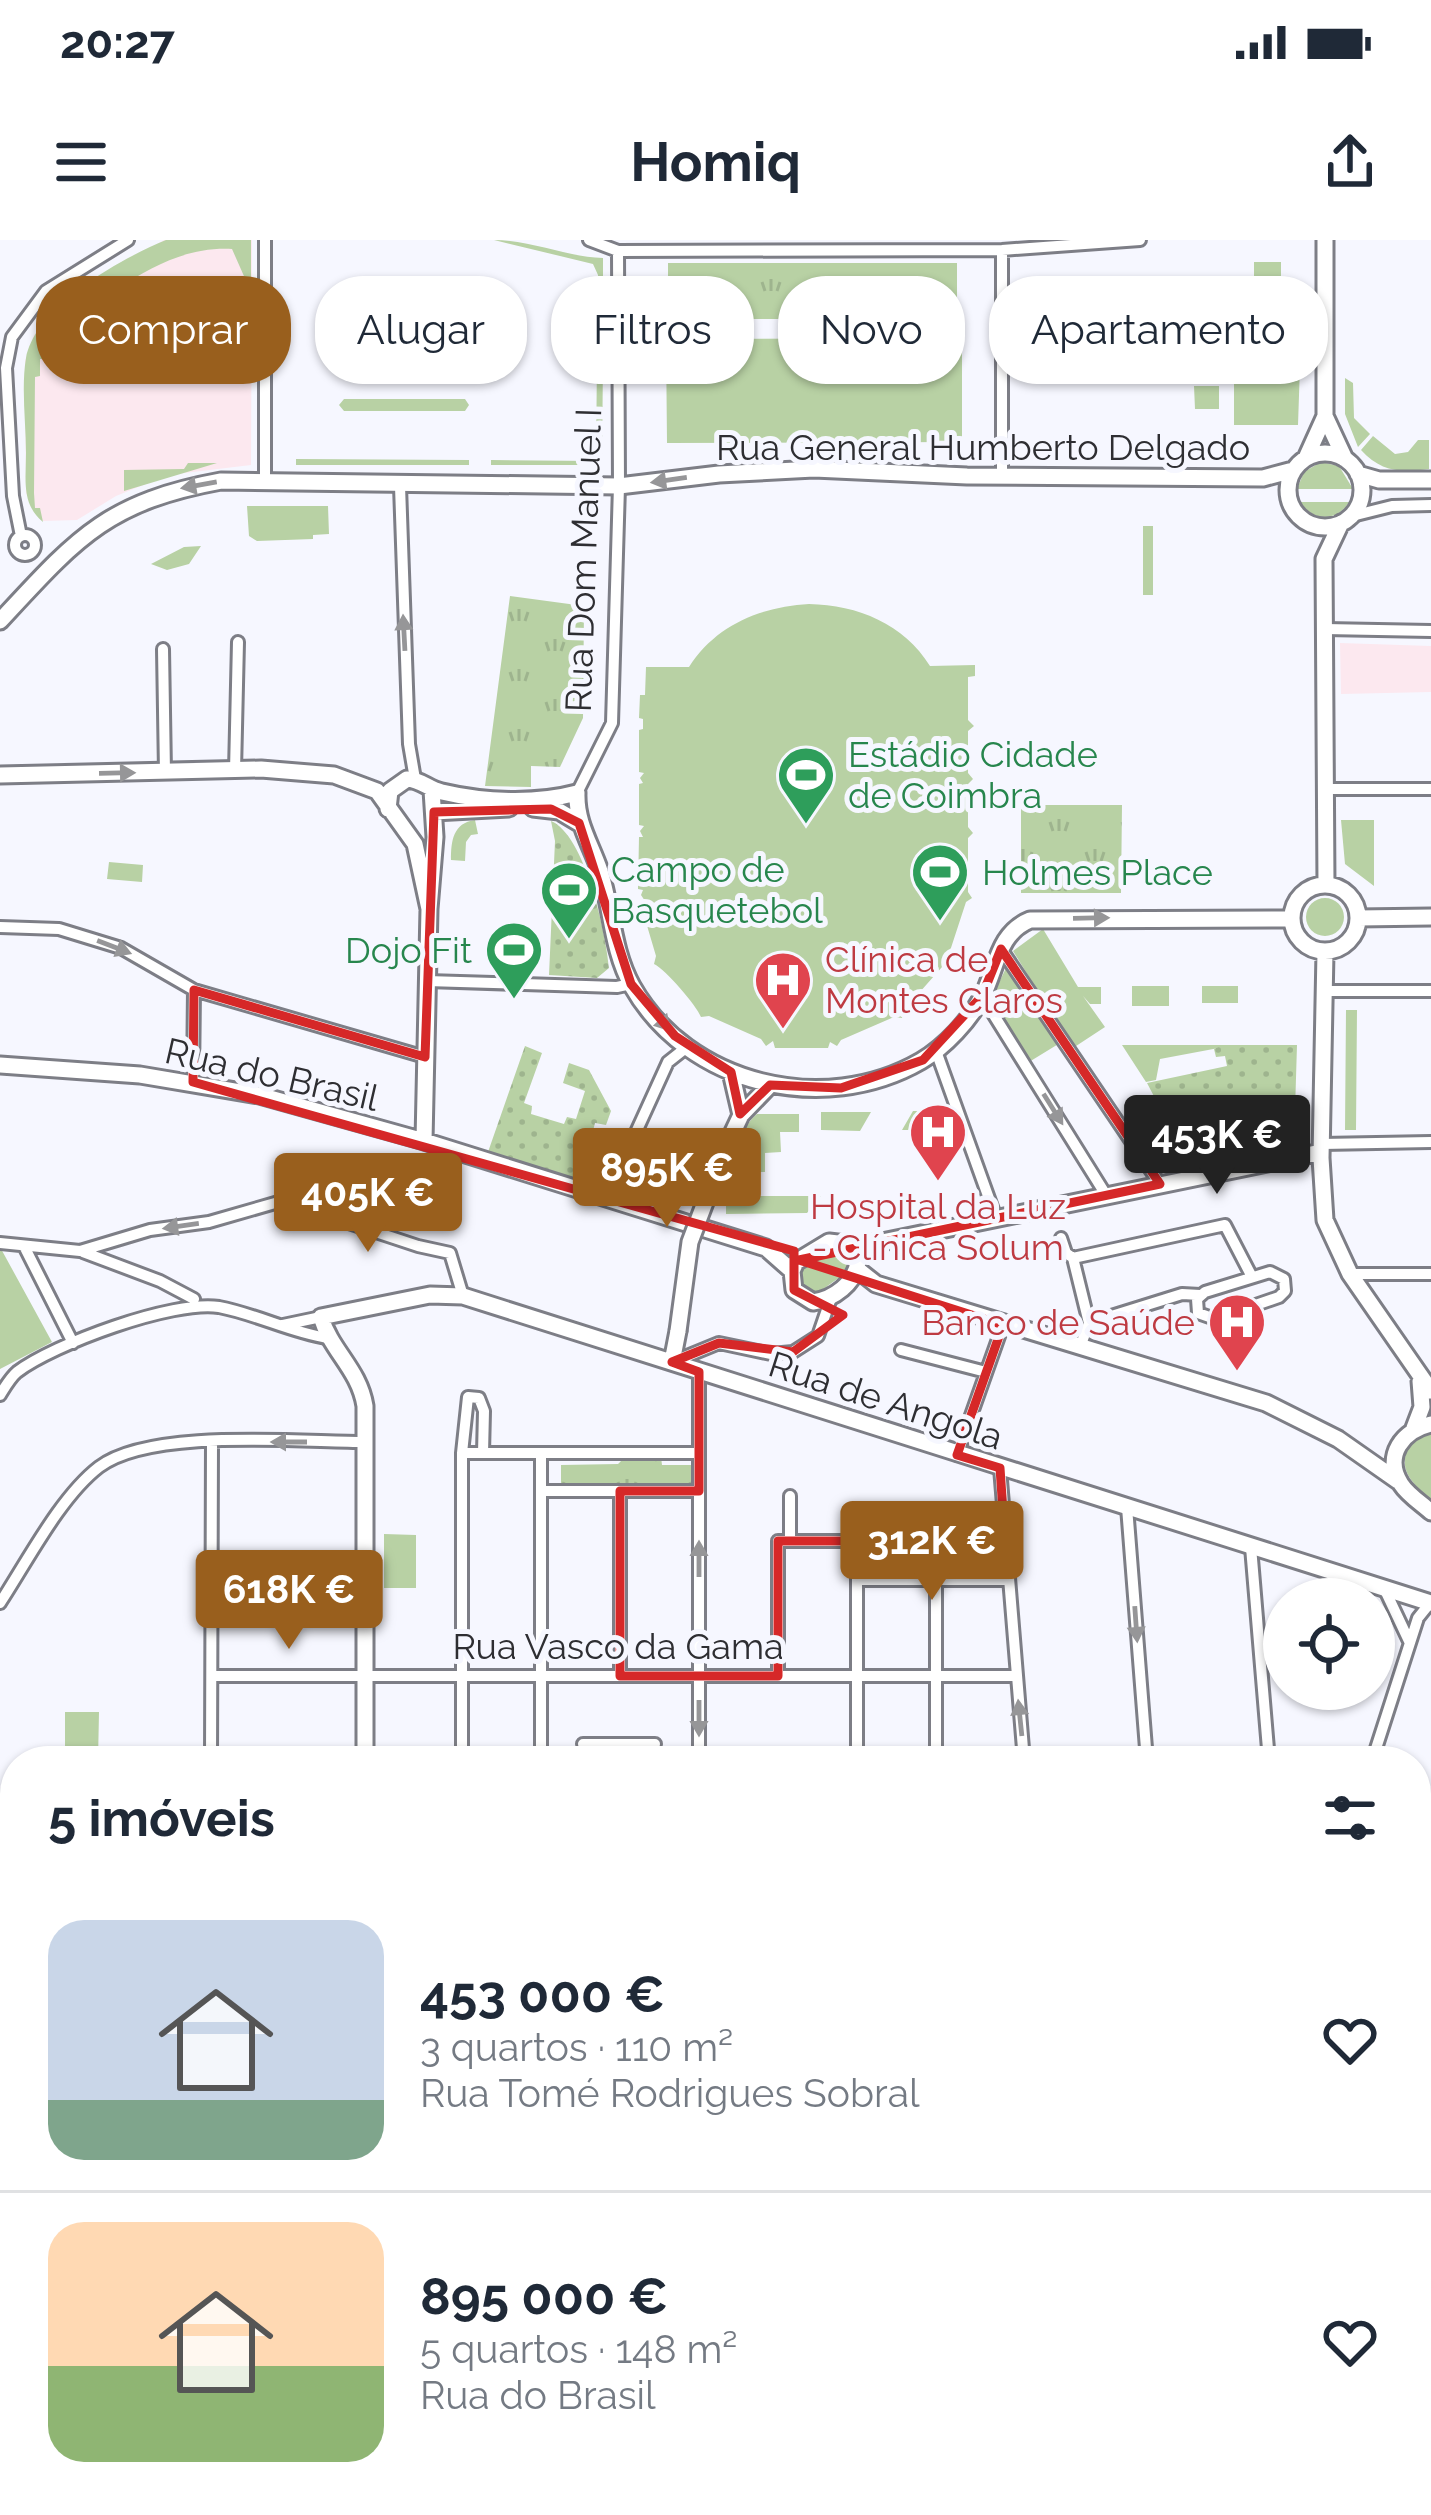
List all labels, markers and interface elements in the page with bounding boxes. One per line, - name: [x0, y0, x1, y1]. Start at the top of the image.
- text: 20:27: [60, 16, 175, 69]
- icon: menu: [48, 129, 114, 195]
- icon: share: [1317, 129, 1383, 195]
- text: Homiq: [630, 130, 801, 194]
- chip: Comprar: [36, 276, 291, 384]
- chip: Alugar: [315, 276, 527, 384]
- chip: Filtros: [551, 276, 754, 384]
- chip: Novo: [778, 276, 965, 384]
- chip: Apartamento: [989, 276, 1328, 384]
- street label: Rua Dom Manuel I: [557, 407, 609, 713]
- street label: Rua General Humberto Delgado: [716, 426, 1250, 468]
- one-way arrow: [650, 471, 687, 490]
- one-way arrow: [180, 476, 217, 495]
- one-way arrow: [394, 613, 413, 651]
- place label: Estádio Cidade de Coimbra: [848, 733, 1098, 816]
- sports icon: Estádio Cidade de Coimbra: [775, 744, 837, 826]
- one-way arrow: [99, 764, 137, 783]
- sports icon: Holmes Place: [909, 841, 971, 923]
- place label: Campo de Basquetebol: [611, 848, 823, 931]
- place label: Holmes Place: [982, 851, 1213, 893]
- sports icon: Campo de Basquetebol: [538, 859, 600, 941]
- one-way arrow: [1073, 908, 1111, 928]
- sports icon: Dojo Fit: [483, 919, 545, 1001]
- place label: Dojo Fit: [345, 929, 472, 971]
- place label: Clínica de Montes Claros: [825, 938, 1063, 1021]
- one-way arrow: [96, 939, 132, 958]
- hospital icon: Clínica de Montes Claros: [752, 949, 814, 1031]
- one-way arrow: [644, 1003, 671, 1032]
- street label: Rua do Brasil: [161, 1029, 383, 1119]
- one-way arrow: [1042, 1092, 1063, 1126]
- pin: 453K €: [1119, 1095, 1315, 1197]
- hospital icon: Hospital da Luz - Clínica Solum: [907, 1101, 969, 1183]
- text: 453K €: [1151, 1111, 1283, 1157]
- pin: 895K €: [569, 1128, 765, 1230]
- text: 895K €: [600, 1144, 734, 1190]
- pin: 405K €: [270, 1153, 466, 1255]
- text: 405K €: [301, 1169, 435, 1215]
- place label: Hospital da Luz - Clínica Solum: [810, 1185, 1066, 1268]
- one-way arrow: [162, 1217, 199, 1236]
- hospital icon: Banco de Saúde: [1206, 1291, 1268, 1373]
- place label: Banco de Saúde: [921, 1301, 1195, 1343]
- street label: Rua de Angola: [764, 1342, 1008, 1458]
- one-way arrow: [269, 1432, 307, 1452]
- pin: 312K €: [834, 1501, 1030, 1603]
- text: 312K €: [867, 1517, 997, 1563]
- one-way arrow: [689, 1539, 709, 1577]
- pin: 618K €: [191, 1550, 387, 1652]
- text: 618K €: [223, 1566, 355, 1612]
- map controls: [1263, 1578, 1395, 1710]
- button: locate: [1263, 1578, 1395, 1710]
- one-way arrow: [1127, 1606, 1146, 1643]
- street label: Rua Vasco da Gama: [452, 1625, 784, 1667]
- one-way arrow: [1010, 1699, 1029, 1736]
- one-way arrow: [689, 1700, 709, 1738]
- icon: filters: [1317, 1785, 1383, 1851]
- text: 5 imóveis: [48, 1788, 275, 1848]
- text: 453 000 €: [420, 1964, 665, 2024]
- icon: home: [144, 1968, 288, 2112]
- icon: heart: [1317, 2007, 1383, 2073]
- text: 3 quartos · 110 m²: [420, 2024, 733, 2070]
- text: Rua Tomé Rodrigues Sobral: [420, 2070, 920, 2116]
- text: 895 000 €: [420, 2266, 668, 2326]
- icon: home: [144, 2270, 288, 2414]
- icon: heart: [1317, 2309, 1383, 2375]
- text: 5 quartos · 148 m²: [420, 2326, 737, 2372]
- text: Rua do Brasil: [420, 2372, 656, 2418]

